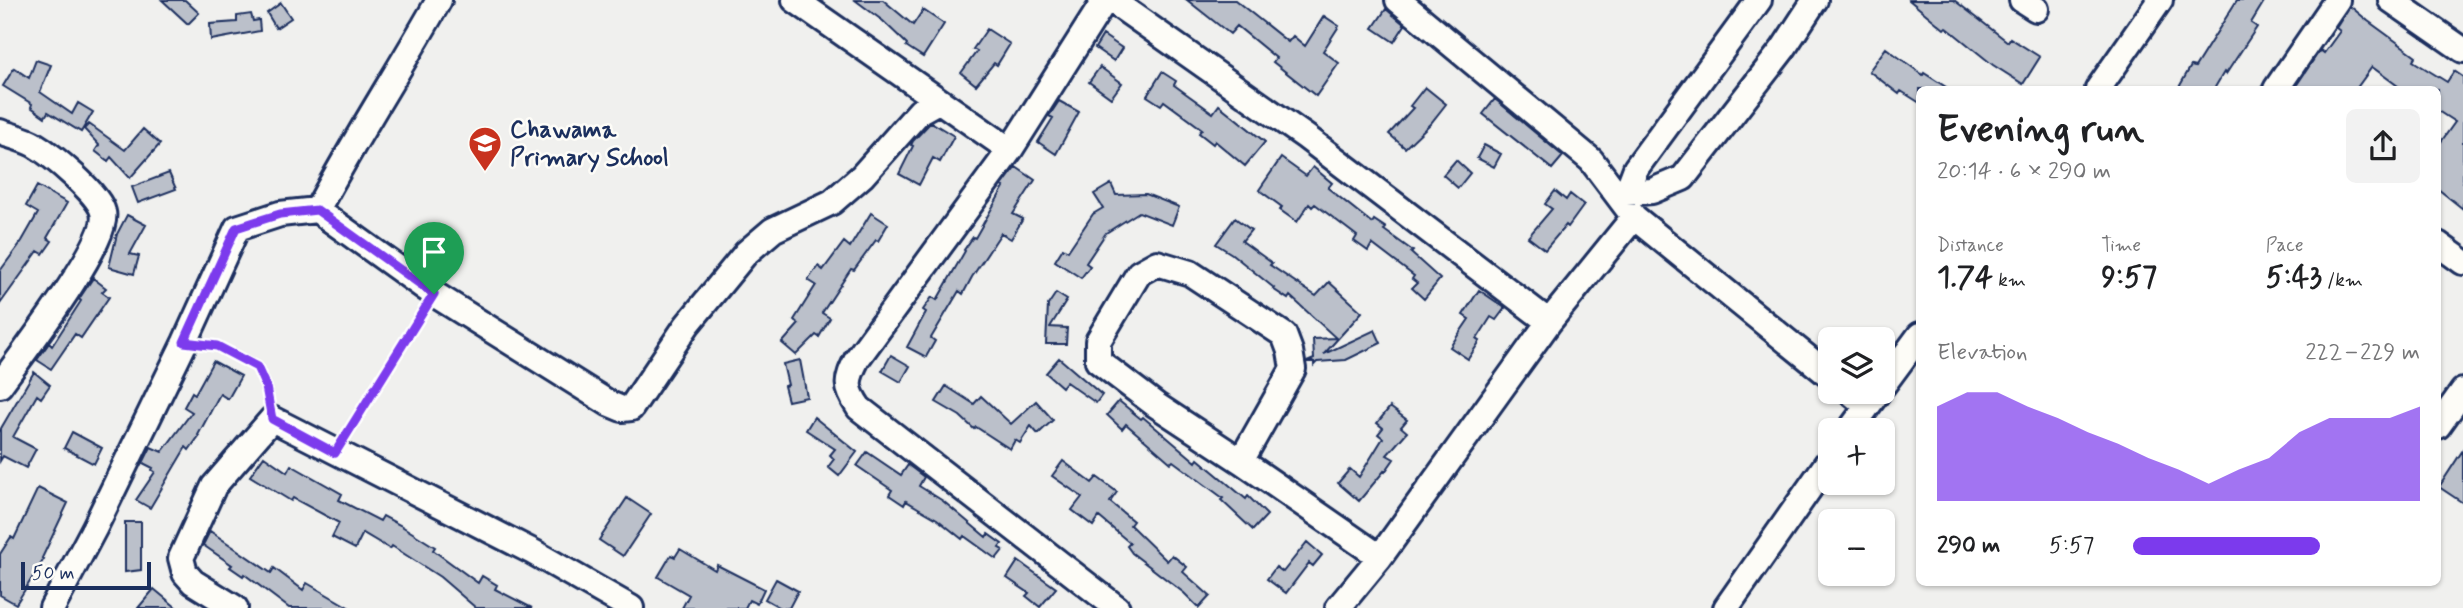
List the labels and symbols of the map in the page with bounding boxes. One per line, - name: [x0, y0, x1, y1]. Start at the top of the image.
- place label: Chawama Primary School: [510, 115, 669, 174]
- school or university icon: Chawama Primary School: [466, 124, 504, 173]
- pin: [404, 222, 464, 294]
- scale bar: [21, 559, 150, 591]

